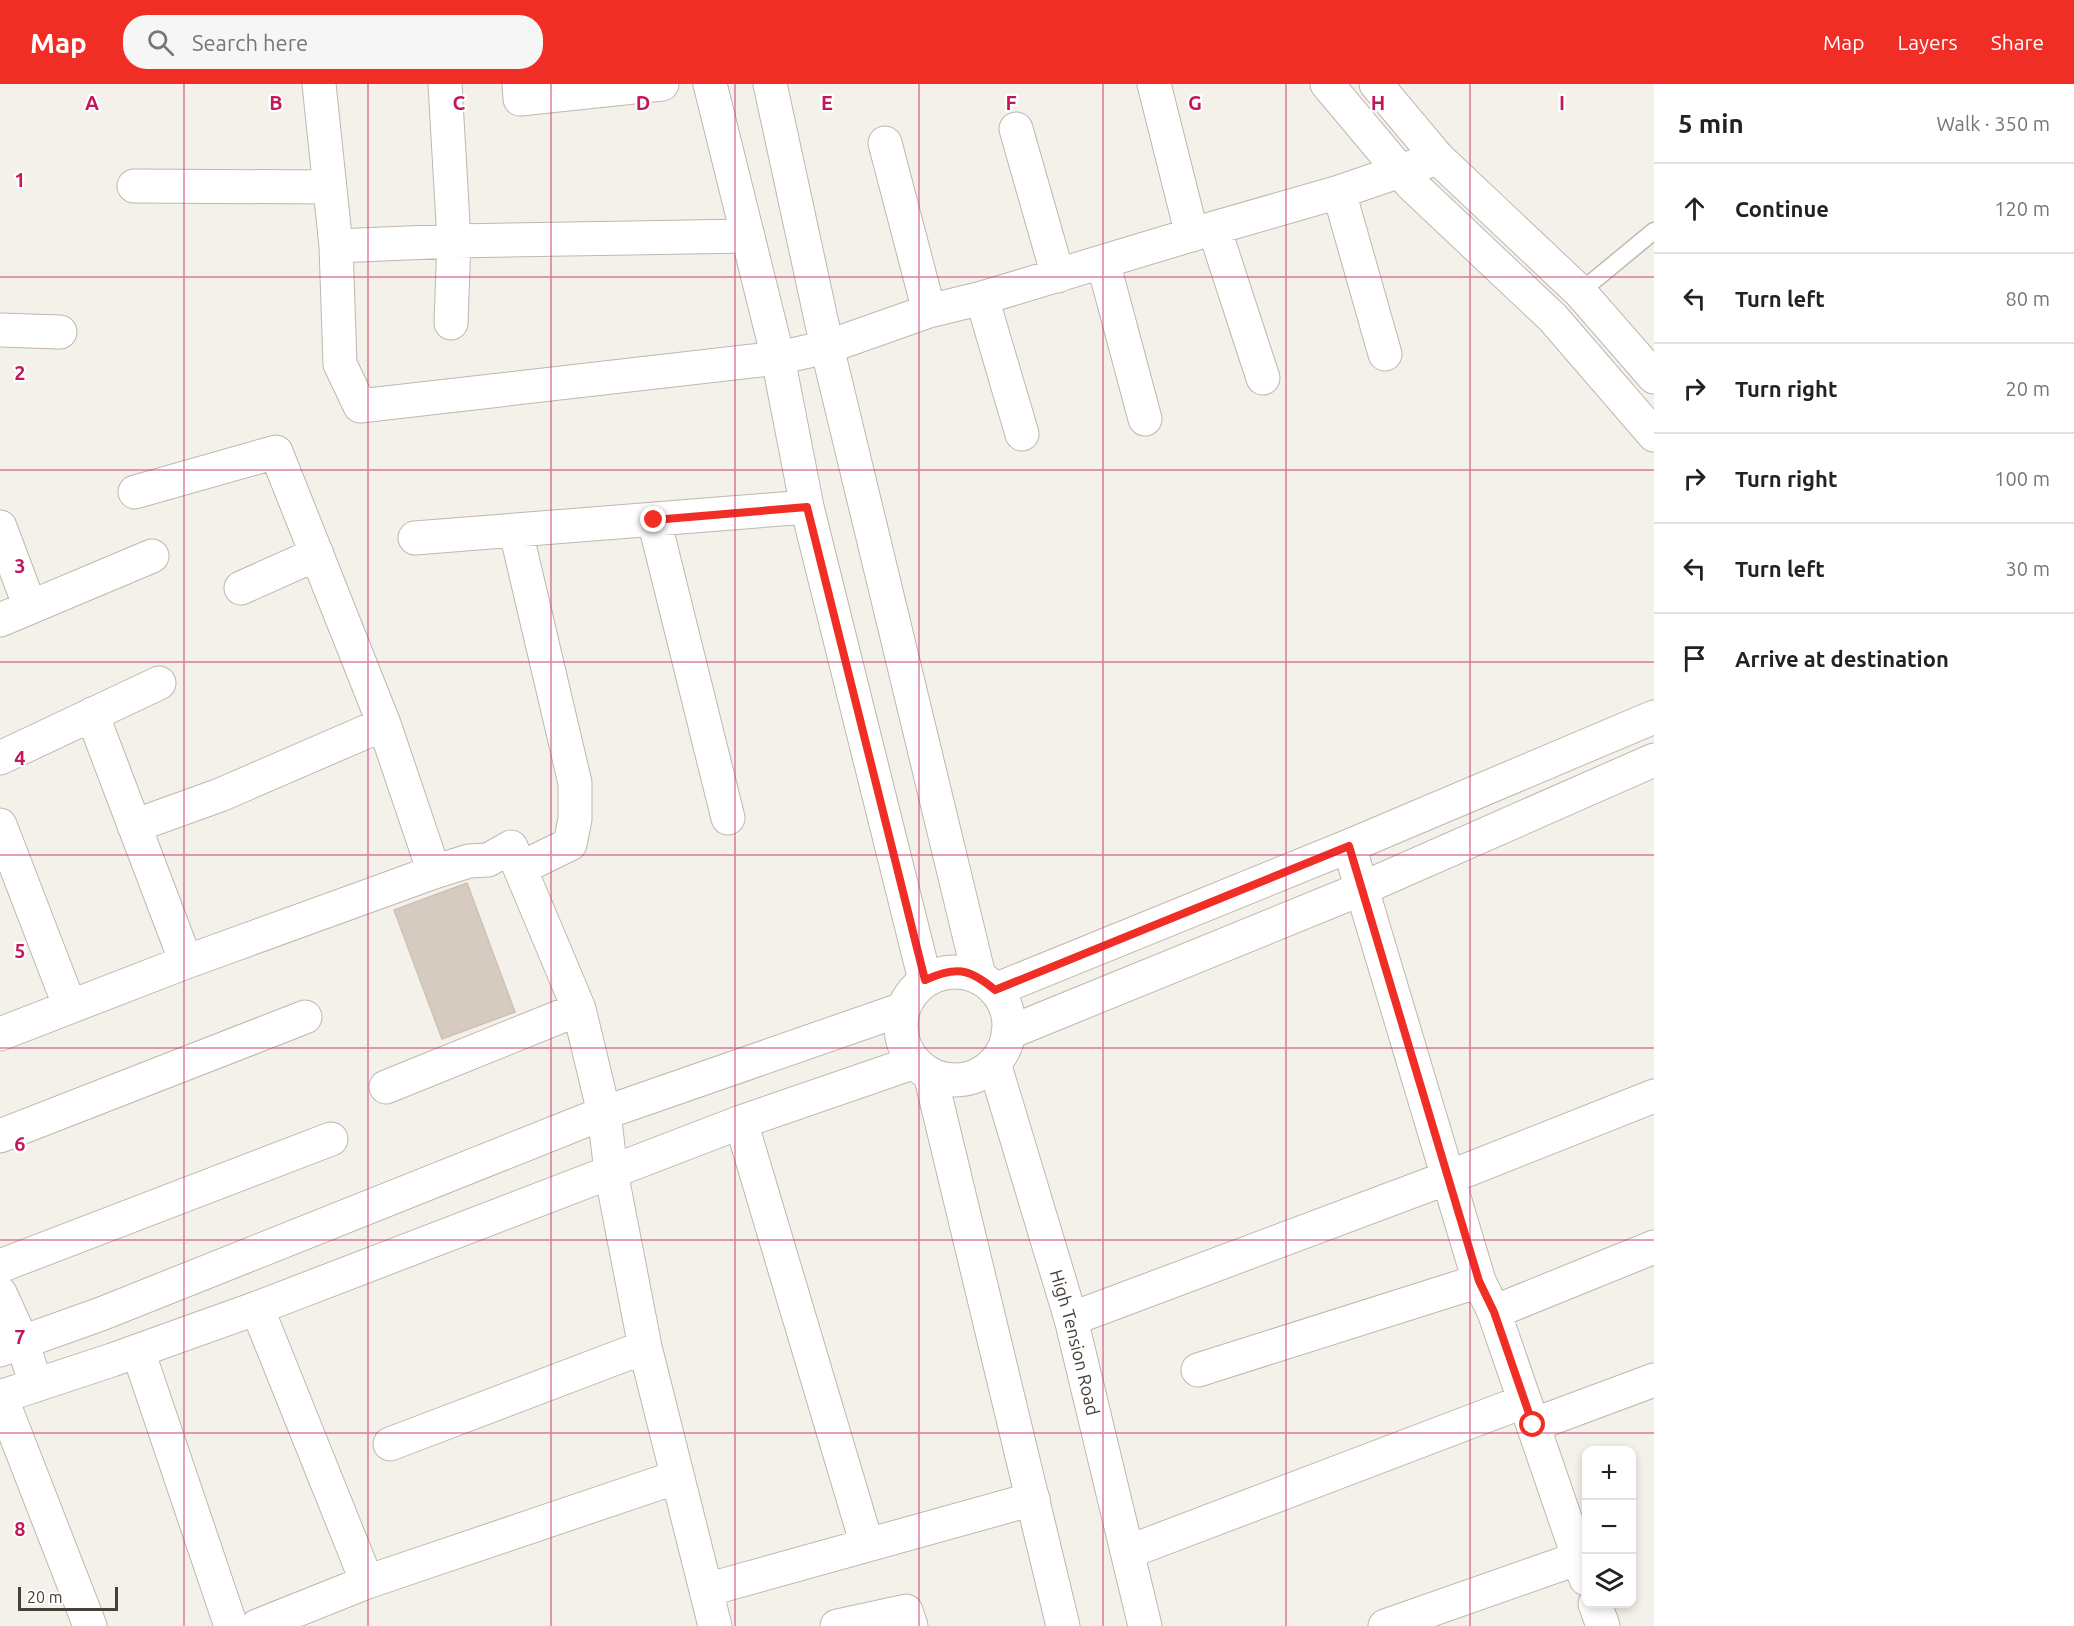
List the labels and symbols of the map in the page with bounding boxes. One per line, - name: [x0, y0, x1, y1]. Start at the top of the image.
- text: A: [85, 91, 99, 114]
- text: B: [269, 91, 283, 114]
- text: C: [453, 91, 466, 114]
- text: D: [636, 91, 650, 114]
- text: E: [821, 91, 833, 114]
- text: F: [1005, 91, 1017, 114]
- text: G: [1188, 91, 1202, 114]
- text: H: [1371, 91, 1385, 114]
- text: I: [1559, 91, 1565, 114]
- text: 1: [14, 168, 26, 191]
- text: 2: [14, 361, 26, 384]
- route end: [640, 506, 666, 532]
- text: 3: [14, 554, 26, 577]
- text: 4: [14, 746, 26, 769]
- text: 5: [14, 939, 26, 962]
- text: 6: [14, 1132, 26, 1155]
- street label: High Tension Road: [1047, 1267, 1104, 1417]
- text: 7: [14, 1325, 26, 1348]
- route start: [1519, 1411, 1545, 1437]
- text: 8: [14, 1517, 26, 1540]
- scale bar: [18, 1584, 118, 1612]

